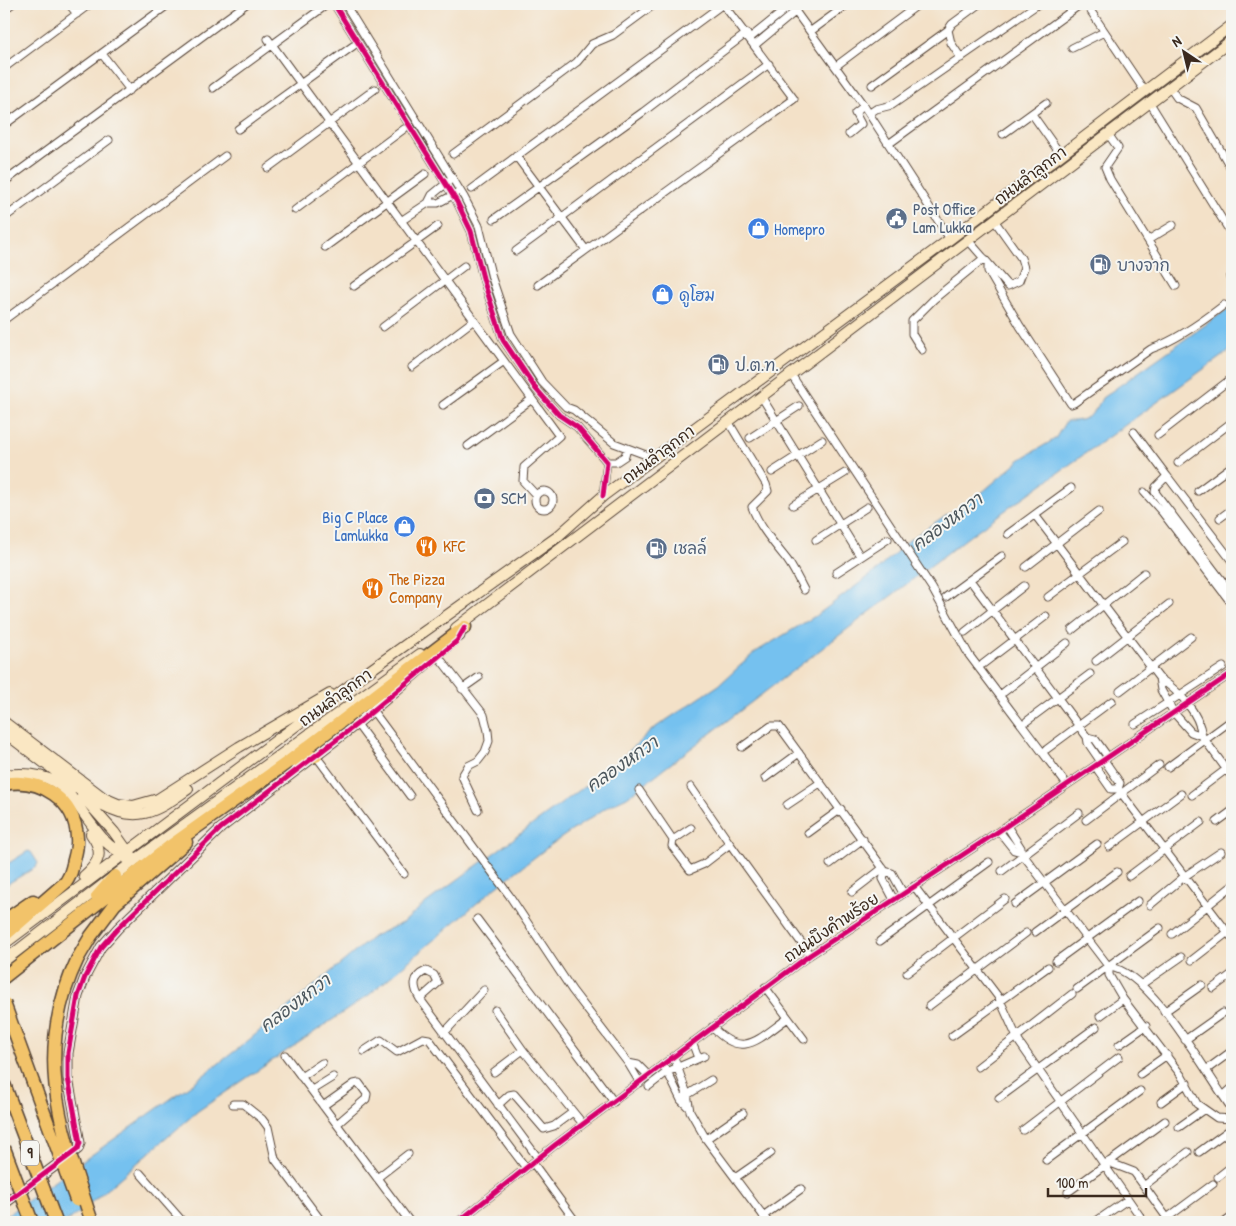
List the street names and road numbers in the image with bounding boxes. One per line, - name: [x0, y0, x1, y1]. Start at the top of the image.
- street label: ถนนลำลูกกา: [989, 140, 1072, 211]
- street label: ถนนลำลูกกา: [617, 419, 700, 490]
- street label: ถนนลำลูกกา: [294, 663, 377, 733]
- street label: ถนนบึงคำพร้อย: [779, 887, 883, 967]
- road number: 9: [21, 1140, 39, 1166]

